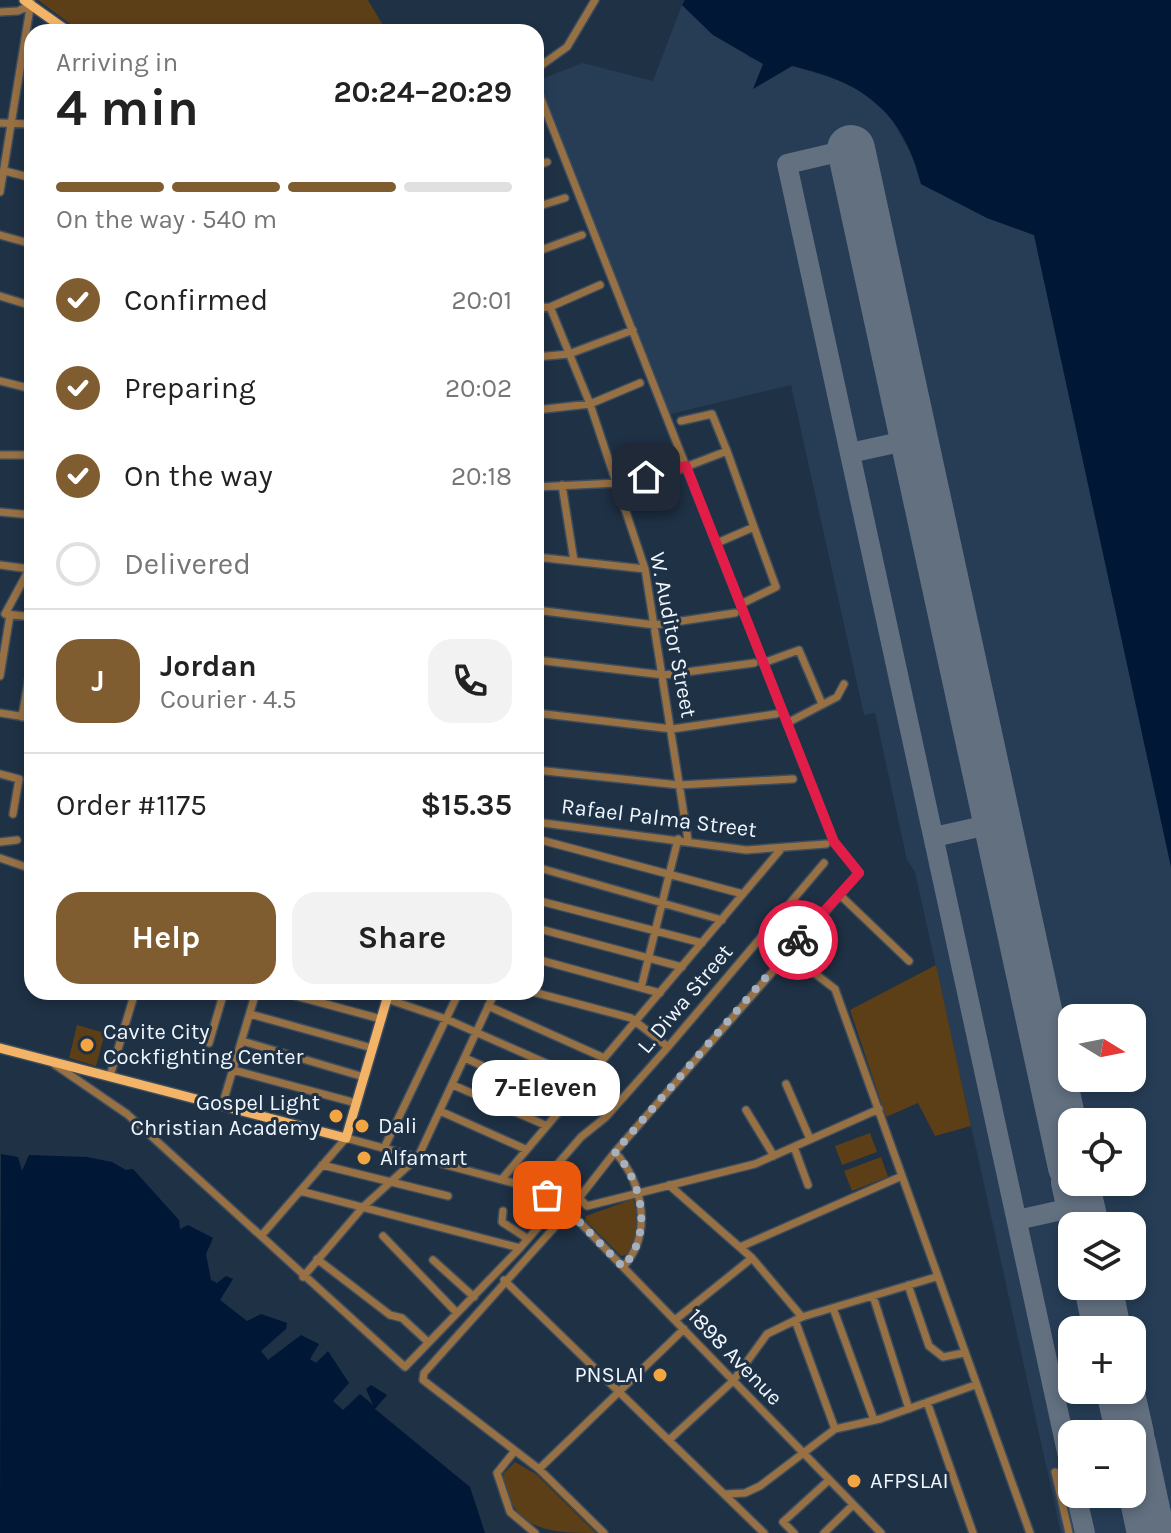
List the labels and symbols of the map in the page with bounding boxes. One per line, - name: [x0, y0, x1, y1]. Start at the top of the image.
- pin: [612, 443, 680, 511]
- street label: W. Auditor Street: [644, 550, 702, 720]
- street label: Rafael Palma Street: [560, 793, 758, 843]
- courier: [758, 900, 838, 980]
- street label: L. Diwa Street: [632, 939, 738, 1059]
- north arrow: [1058, 1004, 1146, 1092]
- place label: Cavite City Cockfighting Center: [103, 1019, 303, 1070]
- marker: Cavite City Cockfighting Center: [78, 1036, 96, 1054]
- callout: 7-Eleven: [473, 1059, 621, 1115]
- place label: Gospel Light Christian Academy: [130, 1090, 320, 1141]
- marker: Gospel Light Christian Academy: [327, 1107, 345, 1125]
- place label: Dali: [378, 1113, 417, 1139]
- marker: Dali: [353, 1117, 371, 1135]
- place label: Alfamart: [380, 1145, 467, 1171]
- marker: Alfamart: [355, 1149, 373, 1167]
- pin: [513, 1161, 581, 1229]
- street label: 1898 Avenue: [682, 1303, 788, 1411]
- place label: PNSLAI: [574, 1362, 644, 1388]
- marker: PNSLAI: [651, 1366, 669, 1384]
- place label: AFPSLAI: [870, 1468, 949, 1494]
- marker: AFPSLAI: [845, 1472, 863, 1490]

